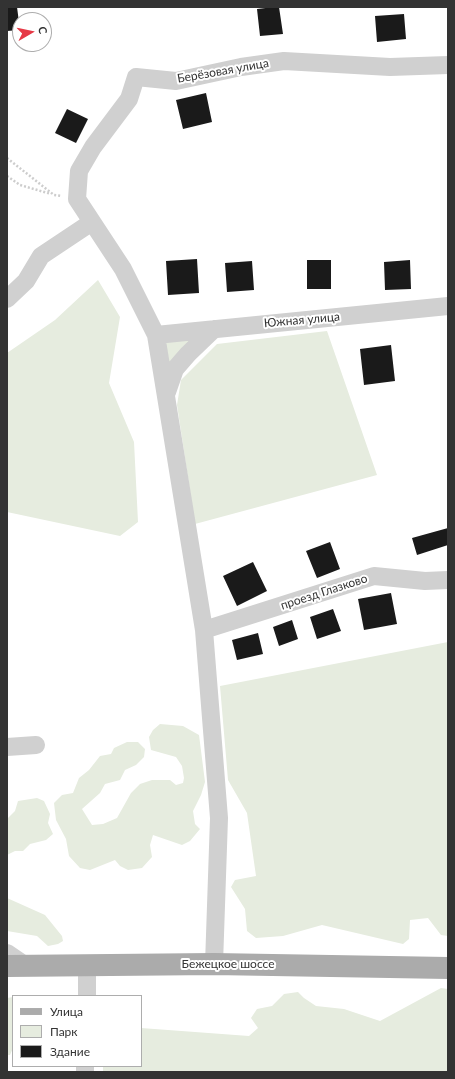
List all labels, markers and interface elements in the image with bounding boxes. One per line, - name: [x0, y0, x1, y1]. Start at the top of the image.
- north arrow: [12, 12, 52, 52]
- text: С: [36, 26, 50, 35]
- street label: Берёзовая улица: [176, 56, 270, 86]
- street label: Южная улица: [263, 310, 341, 330]
- street label: проезд Глазково: [279, 571, 369, 613]
- street label: Бежецкое шоссе: [182, 957, 274, 971]
- legend: [12, 995, 142, 1067]
- text: Улица: [50, 1004, 83, 1019]
- text: Парк: [50, 1024, 78, 1039]
- text: Здание: [50, 1044, 90, 1059]

